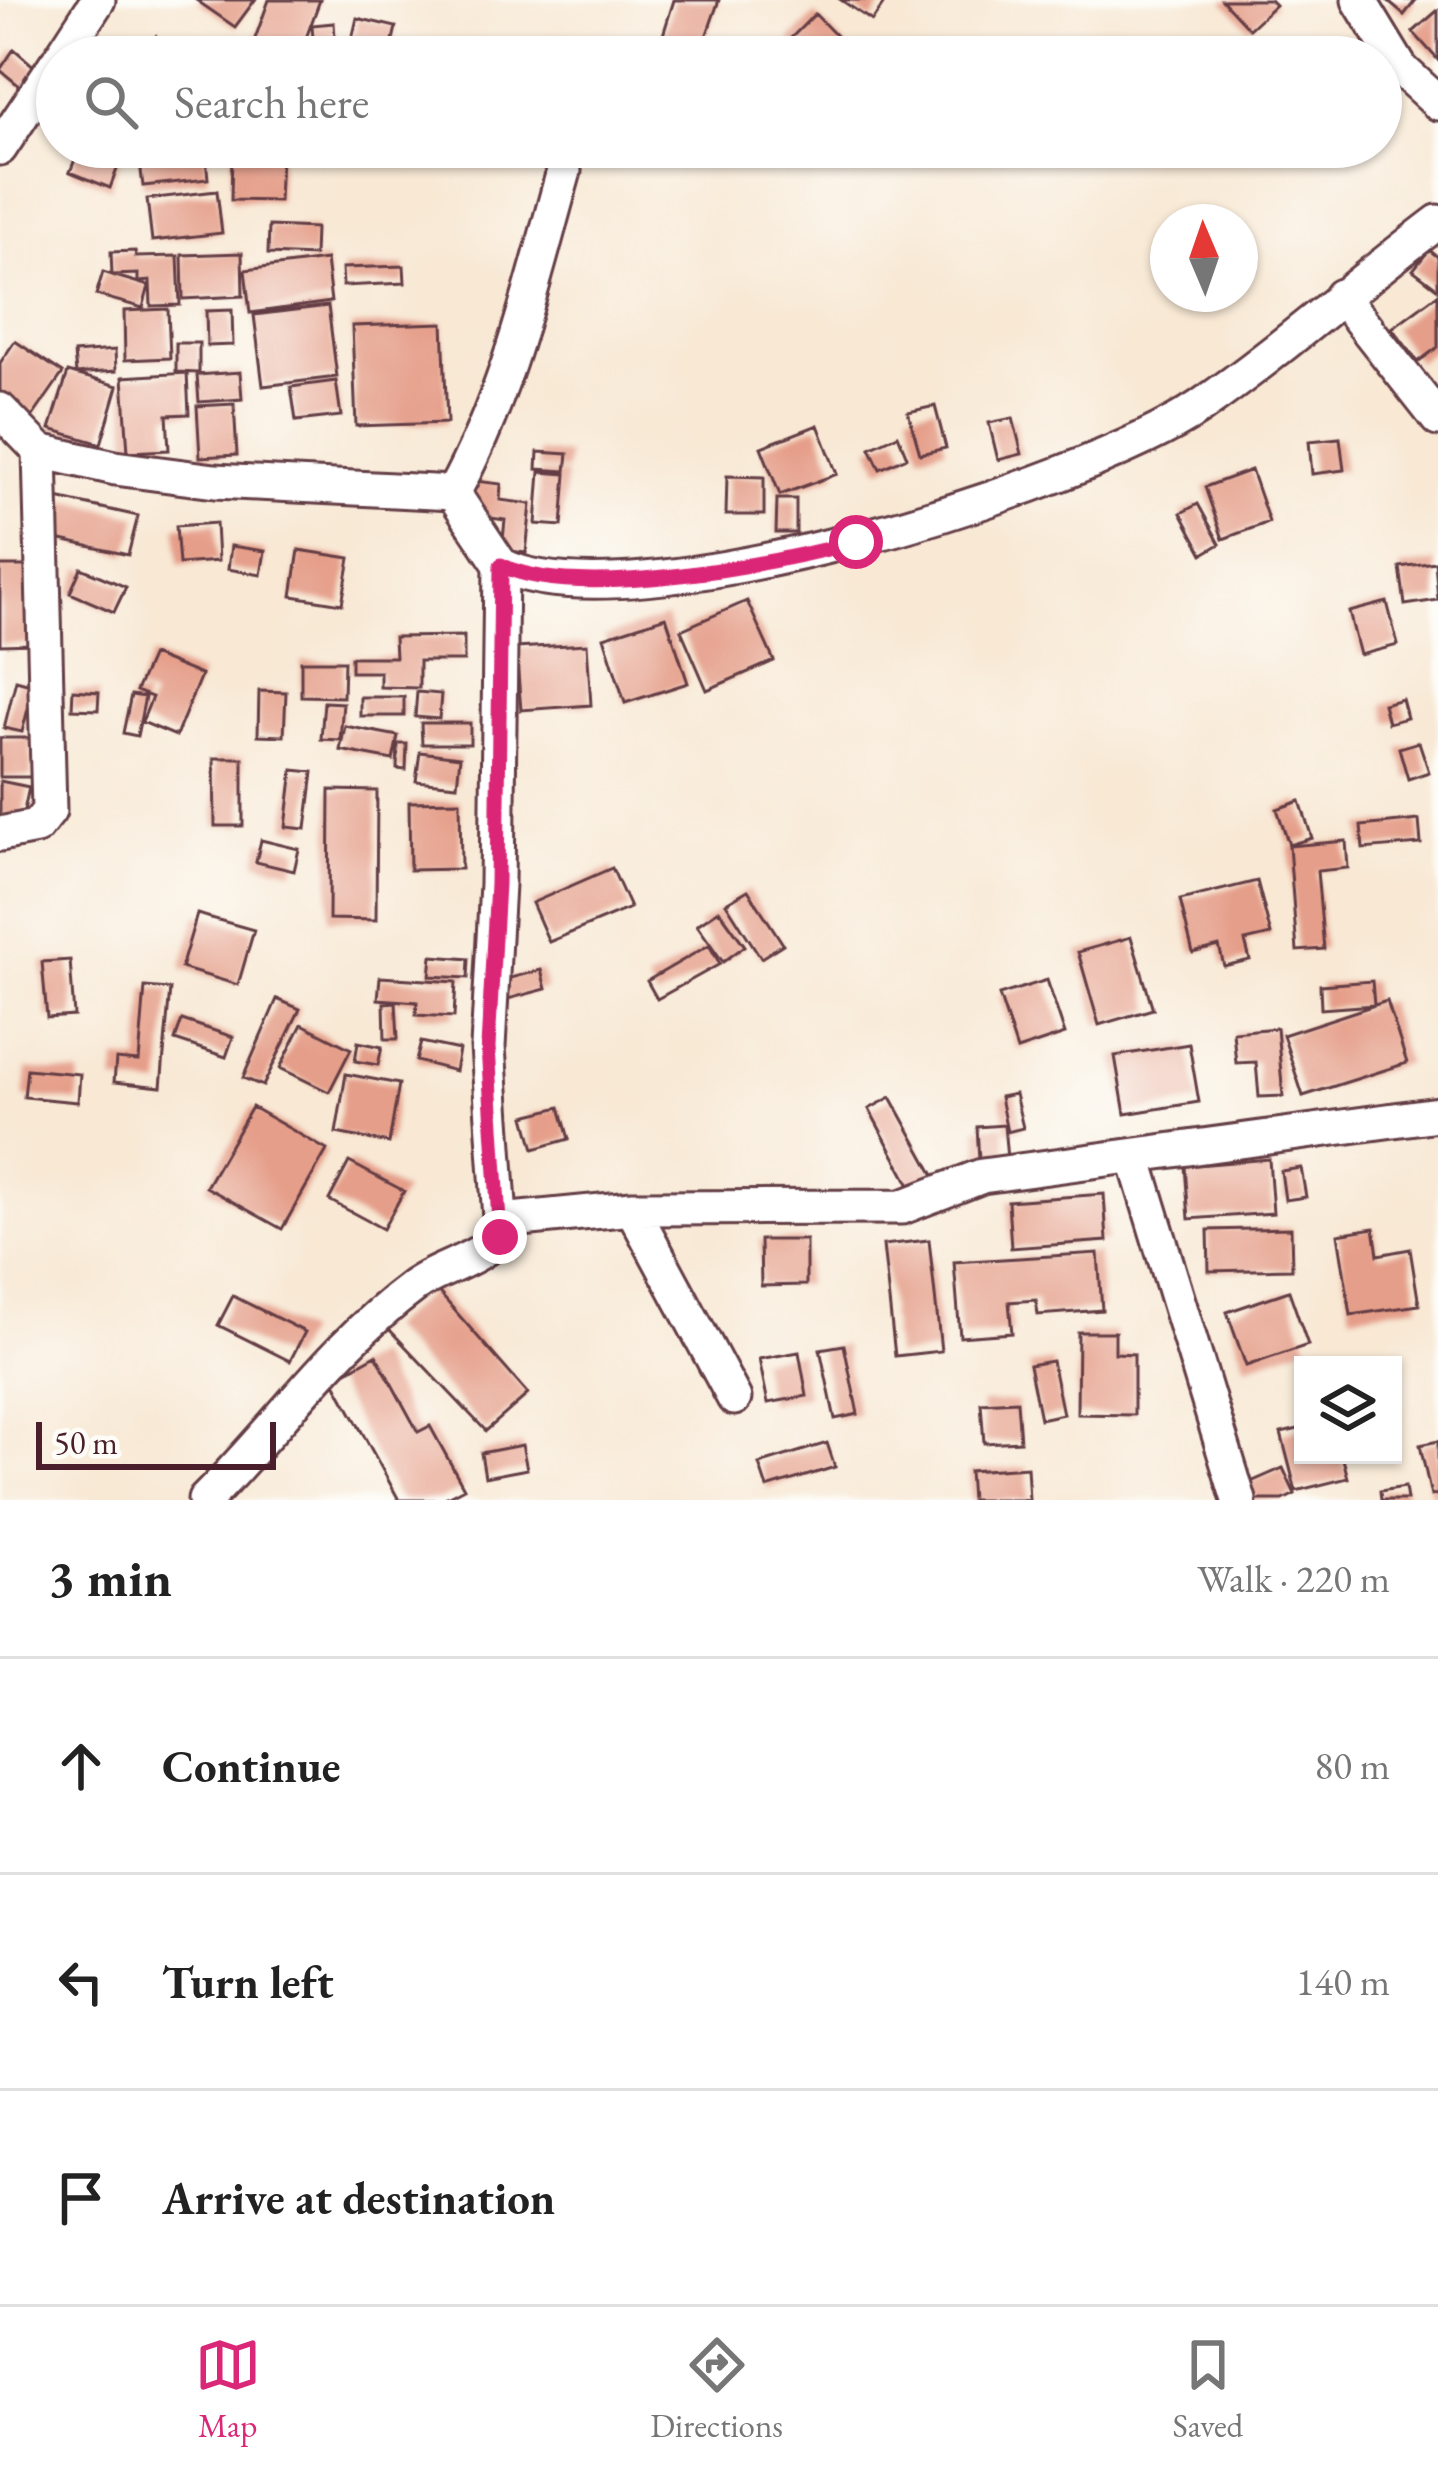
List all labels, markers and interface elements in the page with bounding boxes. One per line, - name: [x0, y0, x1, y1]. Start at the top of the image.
- search box: [36, 36, 1402, 168]
- icon: search: [78, 69, 144, 135]
- text: Search here: [174, 73, 369, 131]
- north arrow: [1150, 204, 1258, 312]
- route start: [829, 515, 883, 569]
- route end: [473, 1210, 527, 1264]
- map controls: [1294, 1356, 1402, 1464]
- button: layers: [1294, 1356, 1402, 1464]
- scale bar: [36, 1416, 276, 1469]
- text: 50 m: [54, 1421, 118, 1464]
- text: 3 min: [48, 1545, 172, 1611]
- text: Walk · 220 m: [1197, 1553, 1390, 1604]
- icon: ahead: [48, 1733, 114, 1799]
- text: Continue: [162, 1737, 340, 1795]
- text: 80 m: [1314, 1740, 1390, 1791]
- icon: left: [48, 1949, 114, 2015]
- text: Turn left: [162, 1953, 334, 2011]
- text: 140 m: [1296, 1956, 1390, 2007]
- icon: arrive: [48, 2165, 114, 2231]
- text: Arrive at destination: [162, 2169, 555, 2227]
- tab: Map: [195, 2332, 261, 2447]
- tab: Directions: [650, 2332, 783, 2447]
- tab: Saved: [1173, 2332, 1243, 2447]

